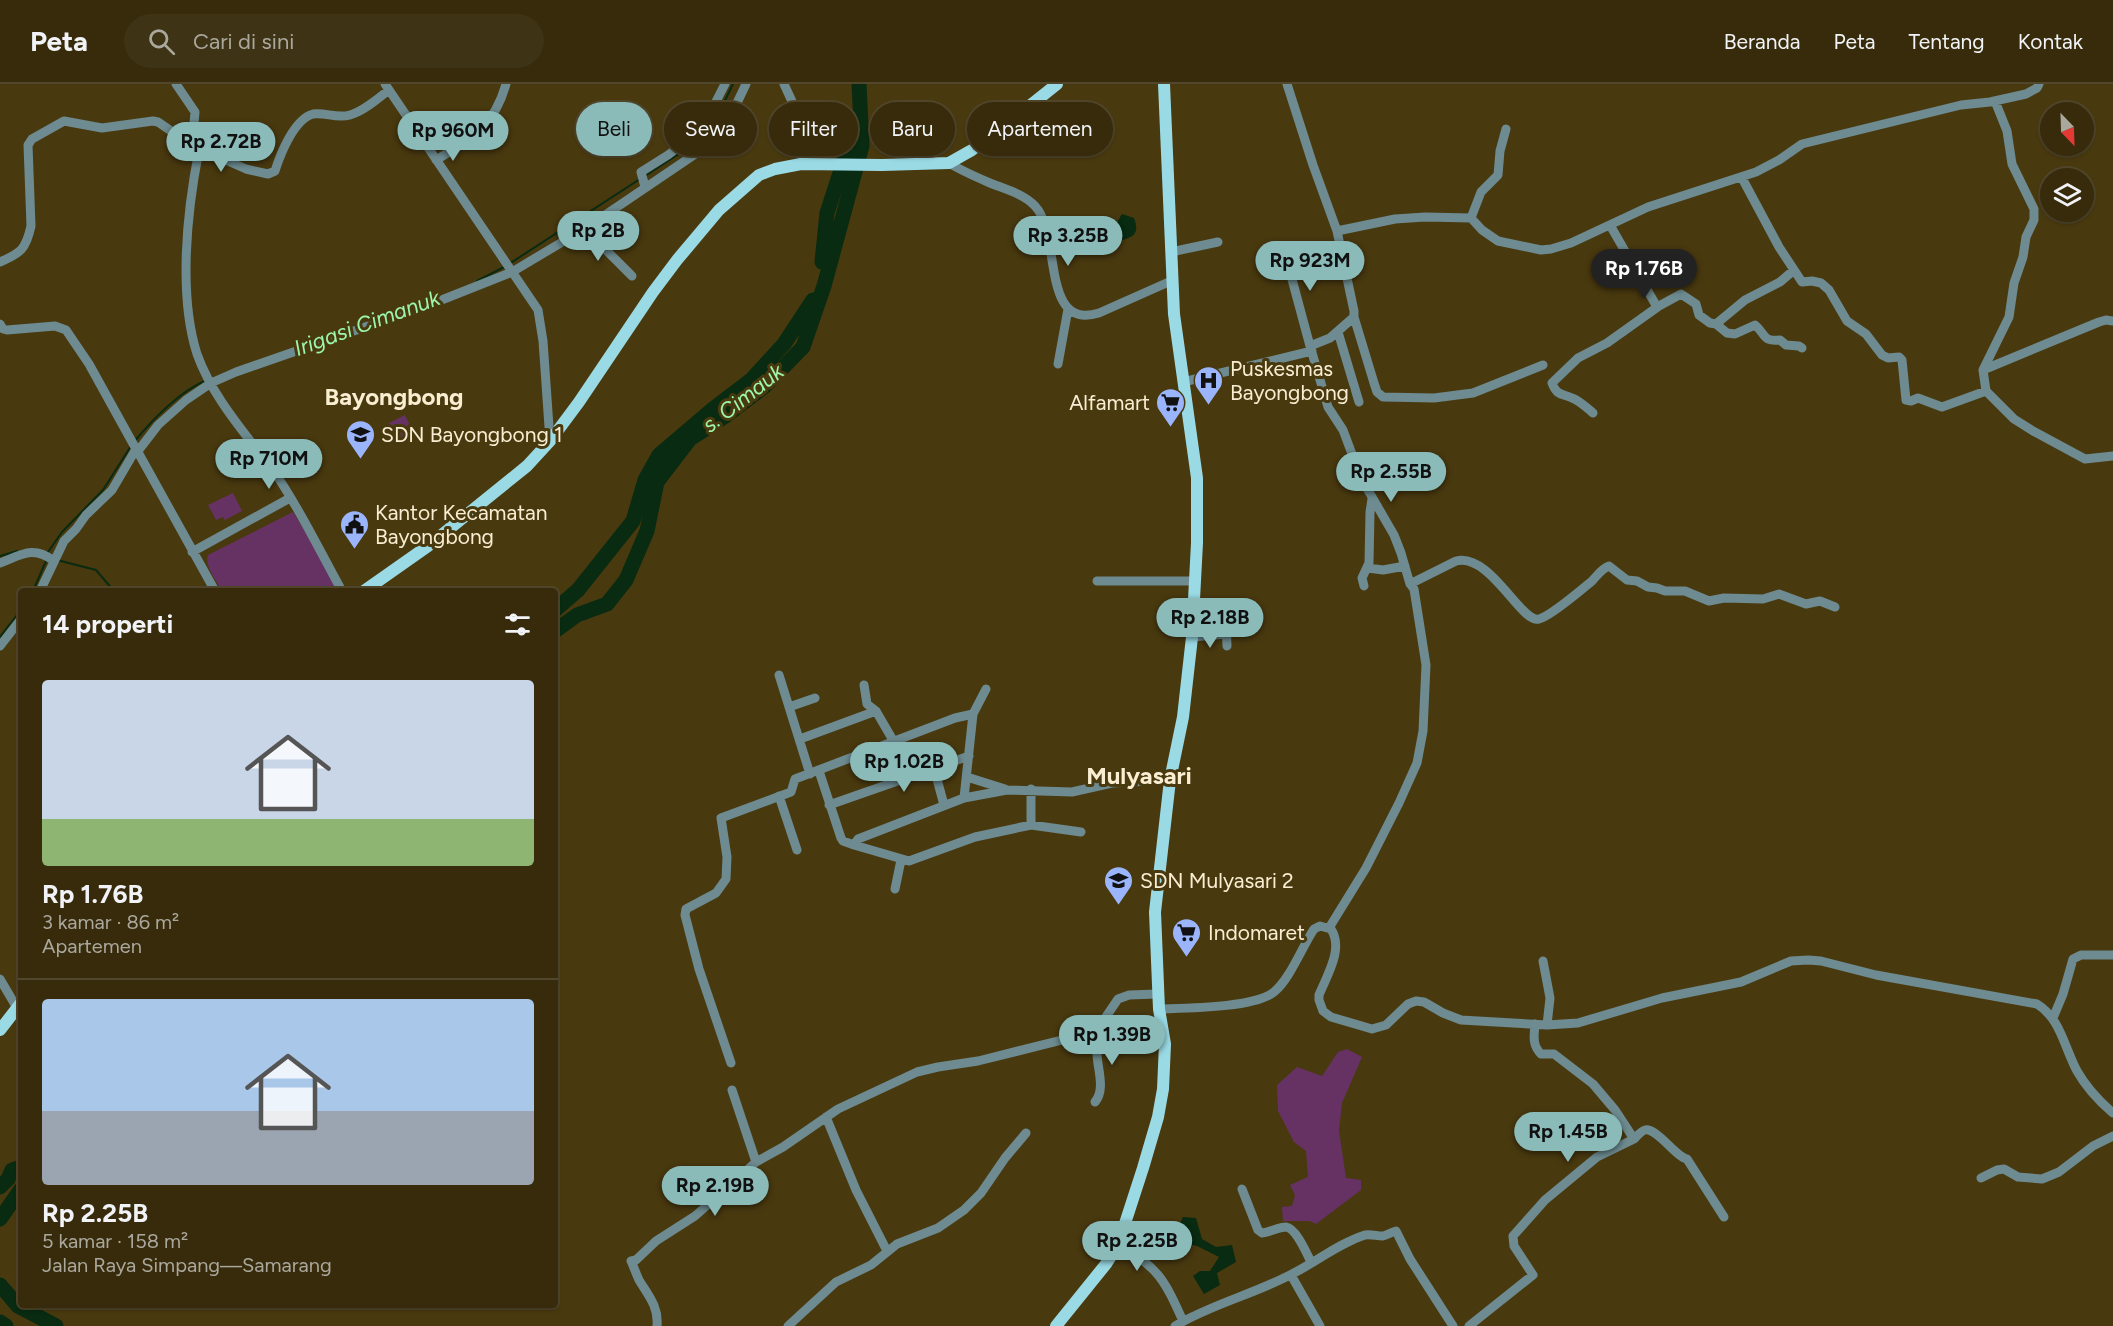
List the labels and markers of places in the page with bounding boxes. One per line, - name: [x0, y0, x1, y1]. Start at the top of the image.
- pin: Rp 960M: [398, 111, 508, 162]
- pin: Rp 2.72B: [159, 122, 283, 173]
- pin: Rp 2B: [556, 211, 640, 262]
- pin: Rp 3.25B: [1006, 216, 1130, 267]
- pin: Rp 923M: [1255, 241, 1365, 292]
- pin: Rp 1.76B: [1582, 249, 1706, 300]
- place label: Puskesmas Bayongbong: [1230, 356, 1349, 405]
- hospital icon: Puskesmas Bayongbong: [1193, 364, 1225, 406]
- supermarket icon: Alfamart: [1155, 386, 1187, 428]
- place label: Alfamart: [1069, 390, 1150, 415]
- school or university icon: SDN Bayongbong 1: [344, 418, 376, 460]
- place label: SDN Bayongbong 1: [381, 422, 563, 447]
- pin: Rp 710M: [214, 439, 324, 490]
- pin: Rp 2.55B: [1329, 452, 1453, 503]
- place label: Kantor Kecamatan Bayongbong: [375, 500, 547, 549]
- public building icon: Kantor Kecamatan Bayongbong: [338, 508, 370, 550]
- pin: Rp 2.18B: [1148, 598, 1272, 649]
- pin: Rp 1.02B: [842, 742, 966, 793]
- school or university icon: SDN Mulyasari 2: [1103, 864, 1135, 906]
- place label: SDN Mulyasari 2: [1140, 868, 1294, 893]
- supermarket icon: Indomaret: [1171, 916, 1203, 958]
- place label: Indomaret: [1208, 920, 1305, 945]
- pin: Rp 1.39B: [1050, 1015, 1174, 1066]
- pin: Rp 1.45B: [1506, 1112, 1630, 1163]
- pin: Rp 2.19B: [653, 1166, 777, 1217]
- pin: Rp 2.25B: [1075, 1221, 1199, 1272]

